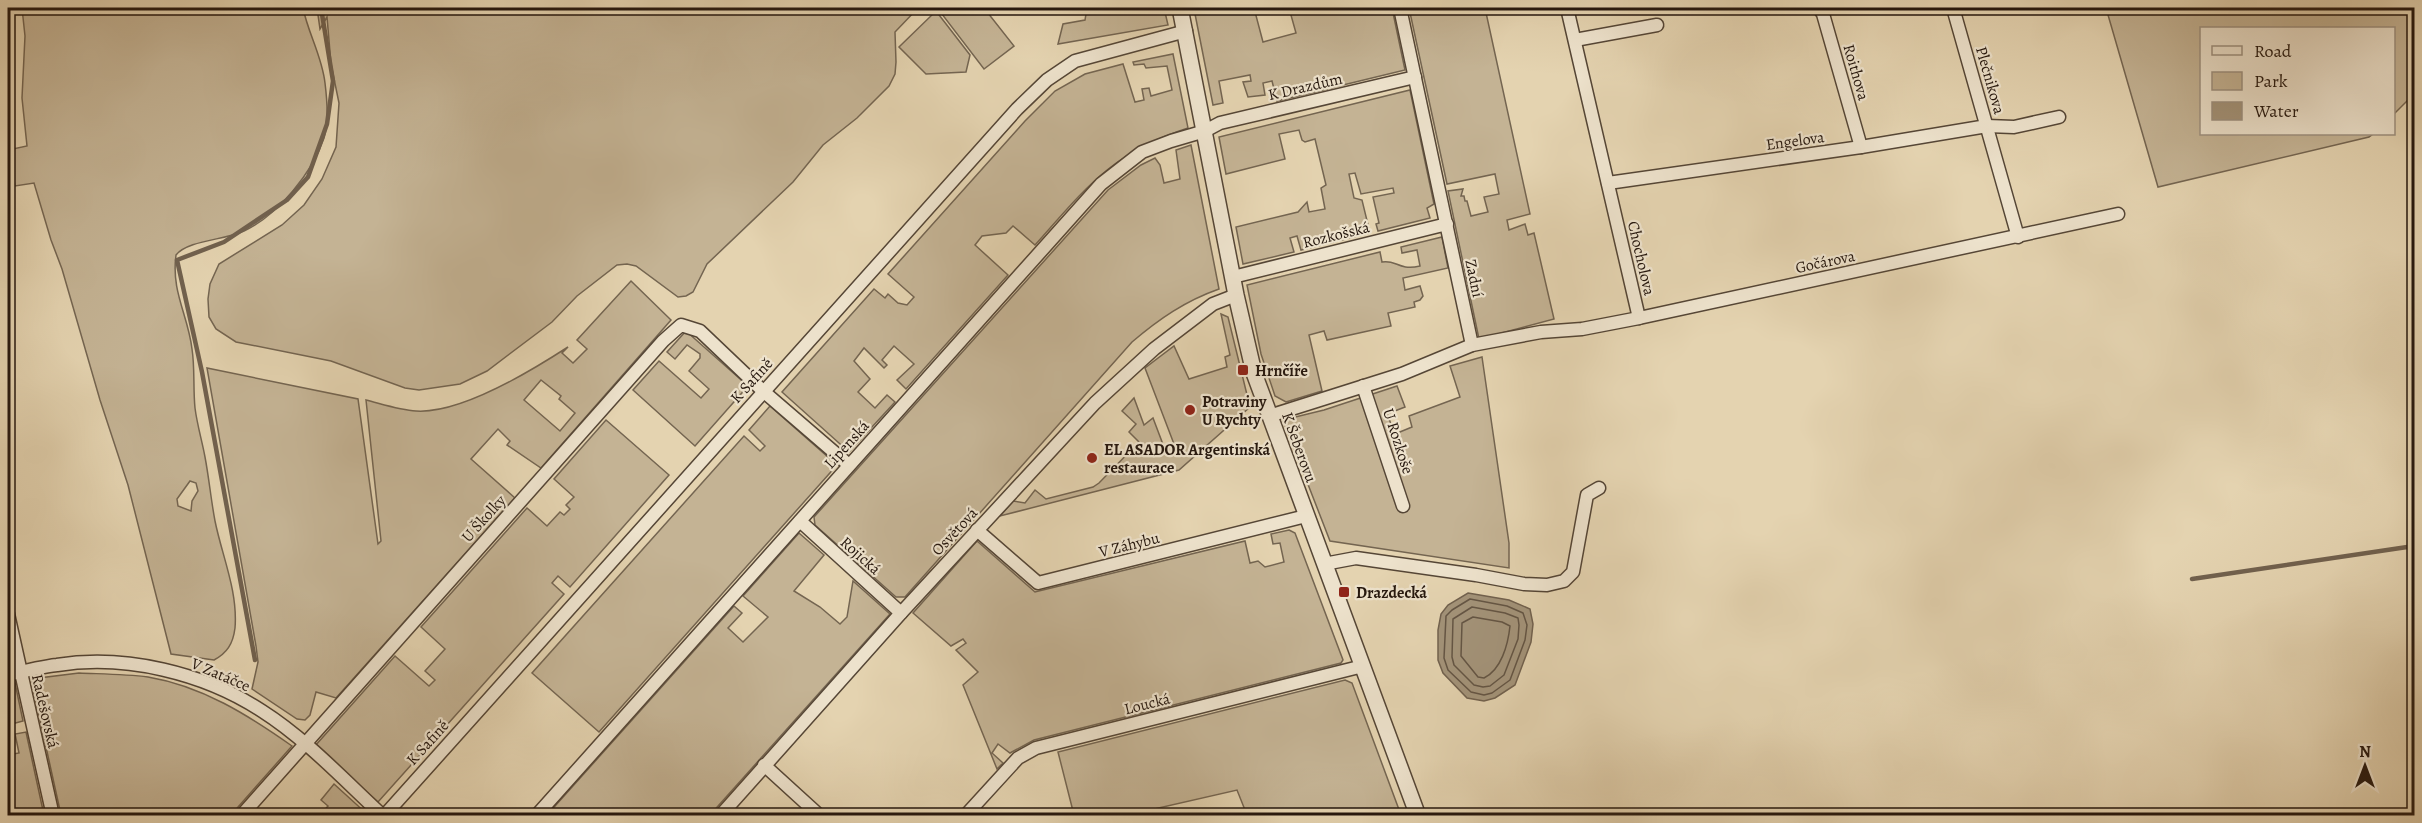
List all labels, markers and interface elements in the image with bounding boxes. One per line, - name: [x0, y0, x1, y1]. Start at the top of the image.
- legend: [2200, 27, 2395, 135]
- text: Road: [2254, 39, 2292, 63]
- street label: Roithova: [1838, 42, 1875, 104]
- street label: Plečnikova: [1970, 44, 2010, 117]
- street label: K Drazdům: [1266, 68, 1345, 106]
- text: Park: [2254, 69, 2288, 93]
- text: Water: [2253, 99, 2299, 123]
- street label: Engelova: [1764, 126, 1826, 156]
- street label: Rozkošská: [1300, 216, 1373, 254]
- street label: Chocholova: [1622, 219, 1660, 298]
- street label: Gočárova: [1793, 245, 1858, 279]
- street label: Zadní: [1459, 257, 1489, 299]
- street label: K Safině: [725, 353, 778, 408]
- place label: Hrnčíře: [1255, 360, 1308, 382]
- marker: Hrnčíře: [1236, 363, 1250, 377]
- place label: Potraviny U Rychty: [1202, 391, 1267, 431]
- marker: Potraviny U Rychty: [1183, 403, 1197, 417]
- street label: U Rozkoše: [1377, 406, 1419, 477]
- street label: K Šeberovu: [1276, 409, 1322, 486]
- street label: Lipenská: [819, 415, 875, 474]
- place label: EL ASADOR Argentinská restaurace: [1104, 439, 1271, 479]
- marker: EL ASADOR Argentinská restaurace: [1085, 451, 1099, 465]
- street label: U Školky: [457, 489, 512, 547]
- street label: Osvětová: [927, 502, 983, 561]
- street label: V Záhybu: [1096, 527, 1162, 563]
- street label: Rojická: [835, 532, 886, 580]
- place label: Drazdecká: [1356, 582, 1427, 604]
- marker: Drazdecká: [1337, 585, 1351, 599]
- street label: V Zatáčce: [187, 652, 254, 697]
- street label: Radešovská: [26, 672, 64, 751]
- street label: Loucká: [1122, 688, 1173, 720]
- street label: K Safině: [401, 715, 454, 770]
- north arrow: [2335, 736, 2395, 796]
- text: N: [2359, 741, 2371, 763]

